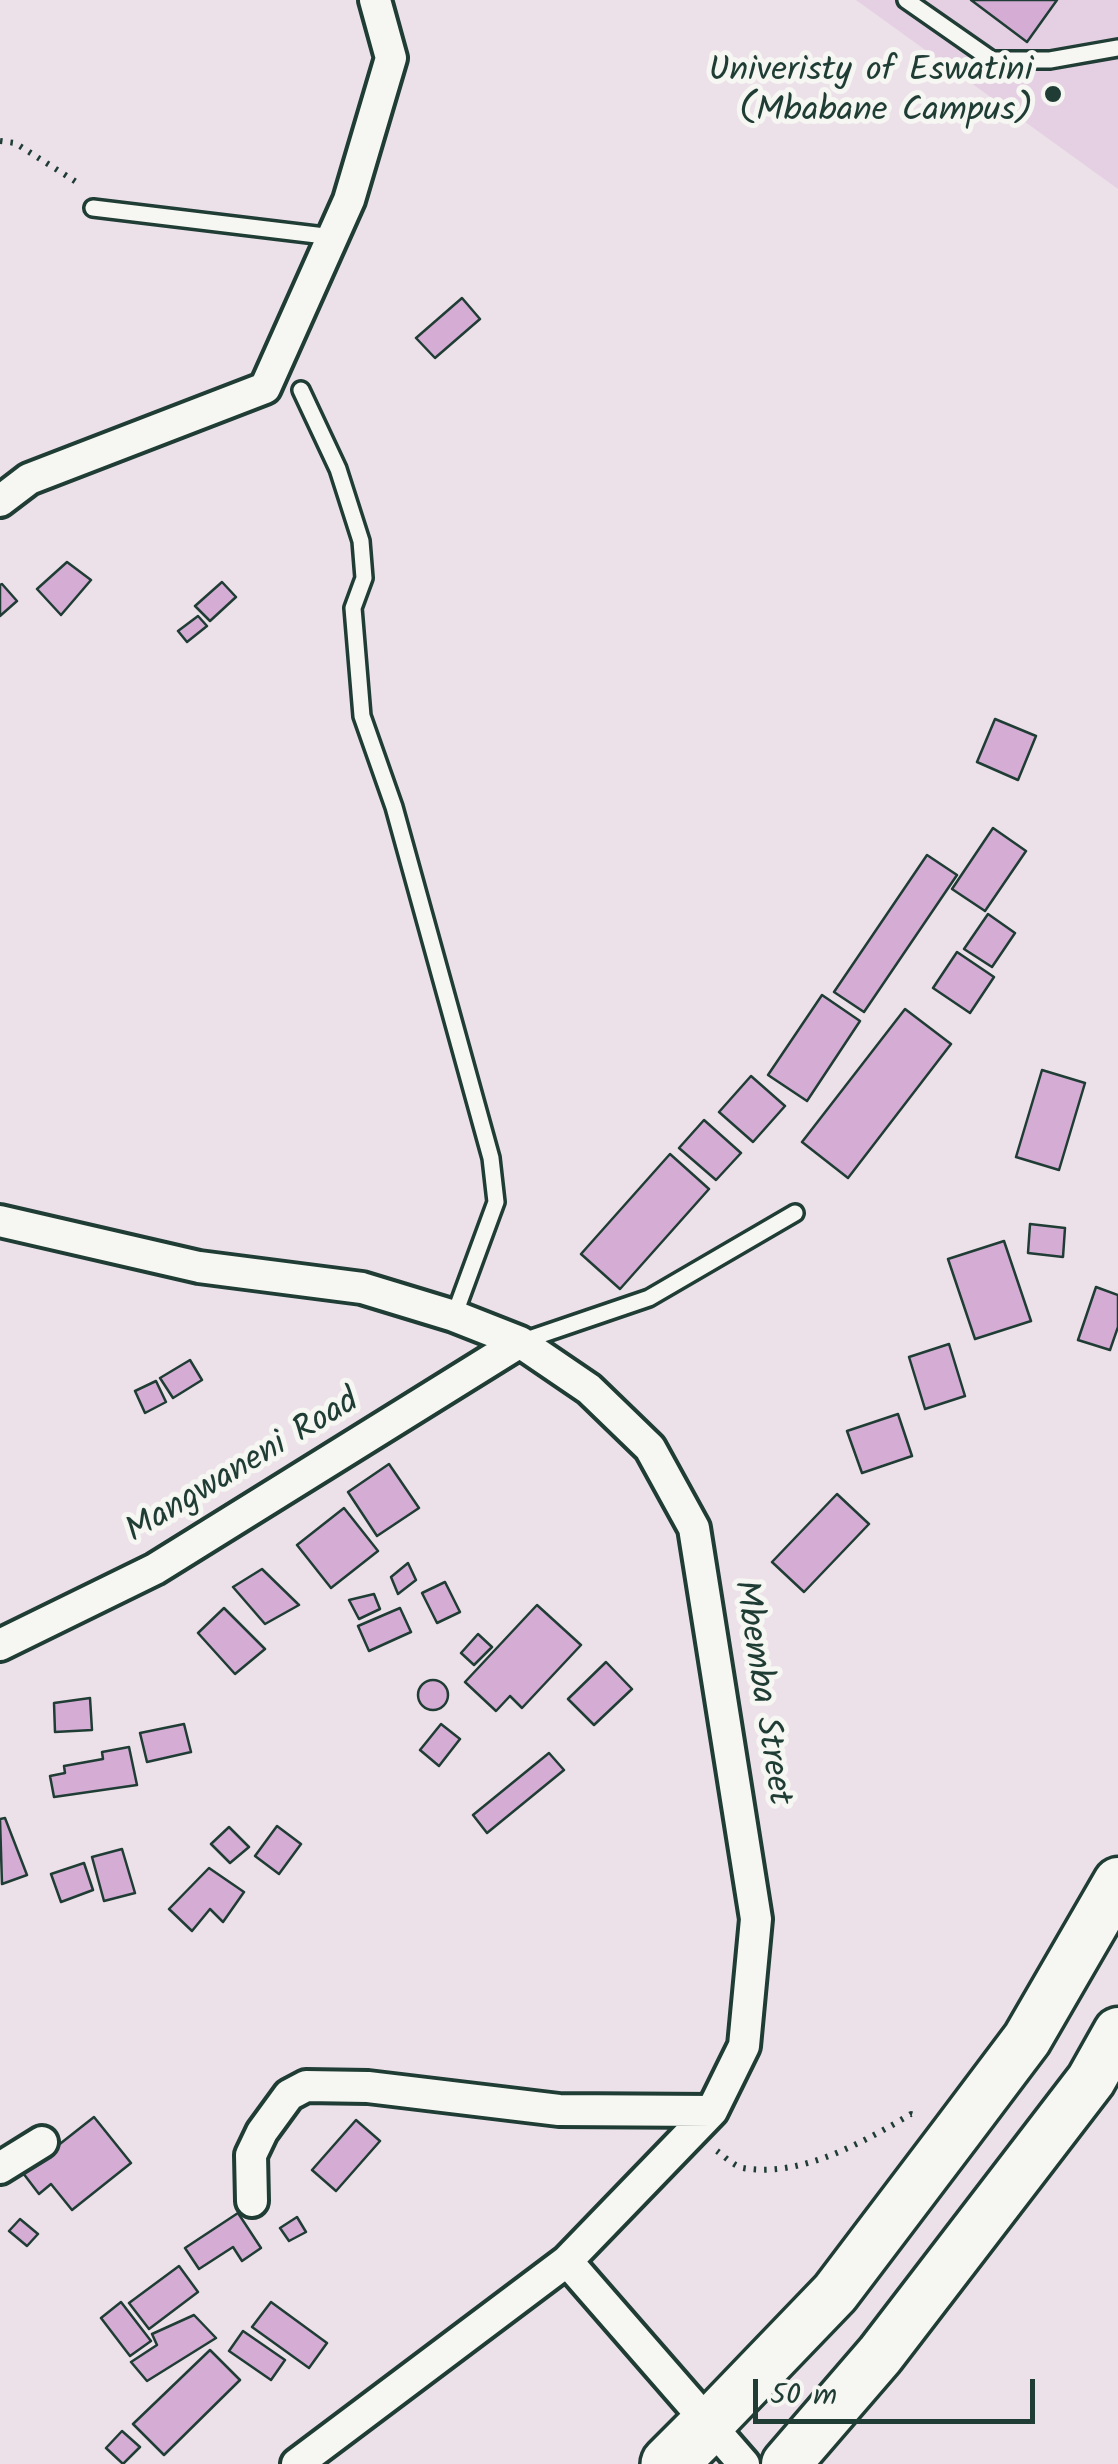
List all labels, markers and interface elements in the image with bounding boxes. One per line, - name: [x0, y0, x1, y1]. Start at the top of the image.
- place label: Univeristy of Eswatini (Mbabane Campus): [708, 53, 1033, 135]
- marker: Univeristy of Eswatini (Mbabane Campus): [1042, 83, 1064, 105]
- street label: Mangwaneni Road: [120, 1383, 368, 1555]
- street label: Mbemba Street: [720, 1578, 798, 1808]
- scale bar: [758, 2359, 1040, 2421]
- text: 50 m: [770, 2372, 837, 2420]

